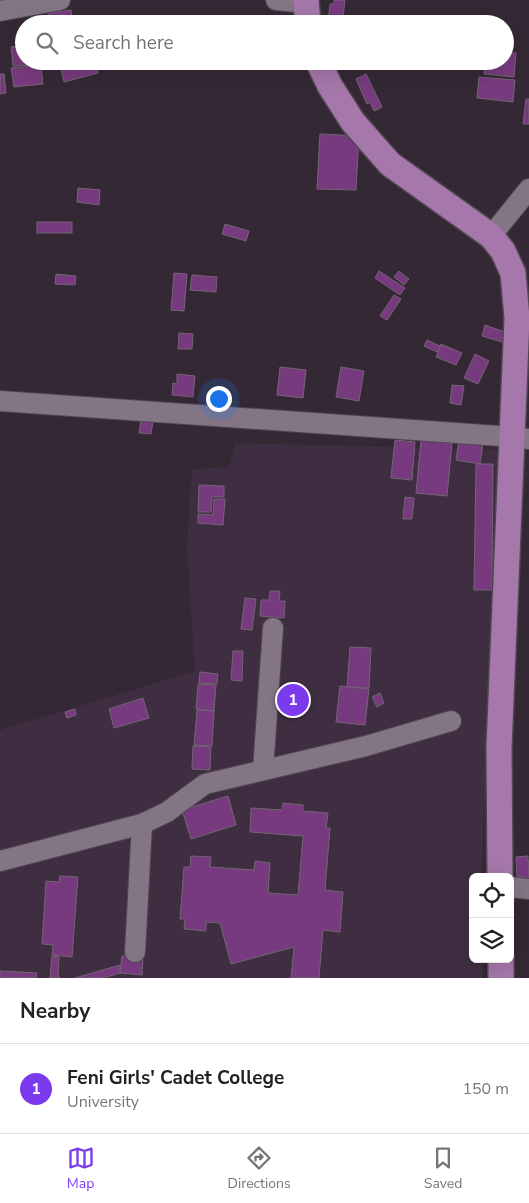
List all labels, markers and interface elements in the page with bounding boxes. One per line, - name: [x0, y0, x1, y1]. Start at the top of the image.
- search box: [15, 15, 514, 70]
- icon: search: [33, 29, 61, 57]
- text: Search here: [73, 30, 174, 56]
- your location: [206, 386, 232, 412]
- pin: 1: [277, 681, 309, 719]
- map controls: [469, 873, 514, 963]
- button: locate: [469, 873, 514, 918]
- button: layers: [469, 918, 514, 963]
- text: Nearby: [20, 997, 90, 1025]
- text: Feni Girls' Cadet College: [67, 1065, 284, 1091]
- text: 1: [31, 1078, 41, 1100]
- text: 150 m: [462, 1078, 509, 1100]
- text: University: [67, 1091, 139, 1113]
- tab: Map: [67, 1144, 95, 1193]
- tab: Directions: [228, 1144, 291, 1193]
- tab: Saved: [424, 1144, 462, 1193]

